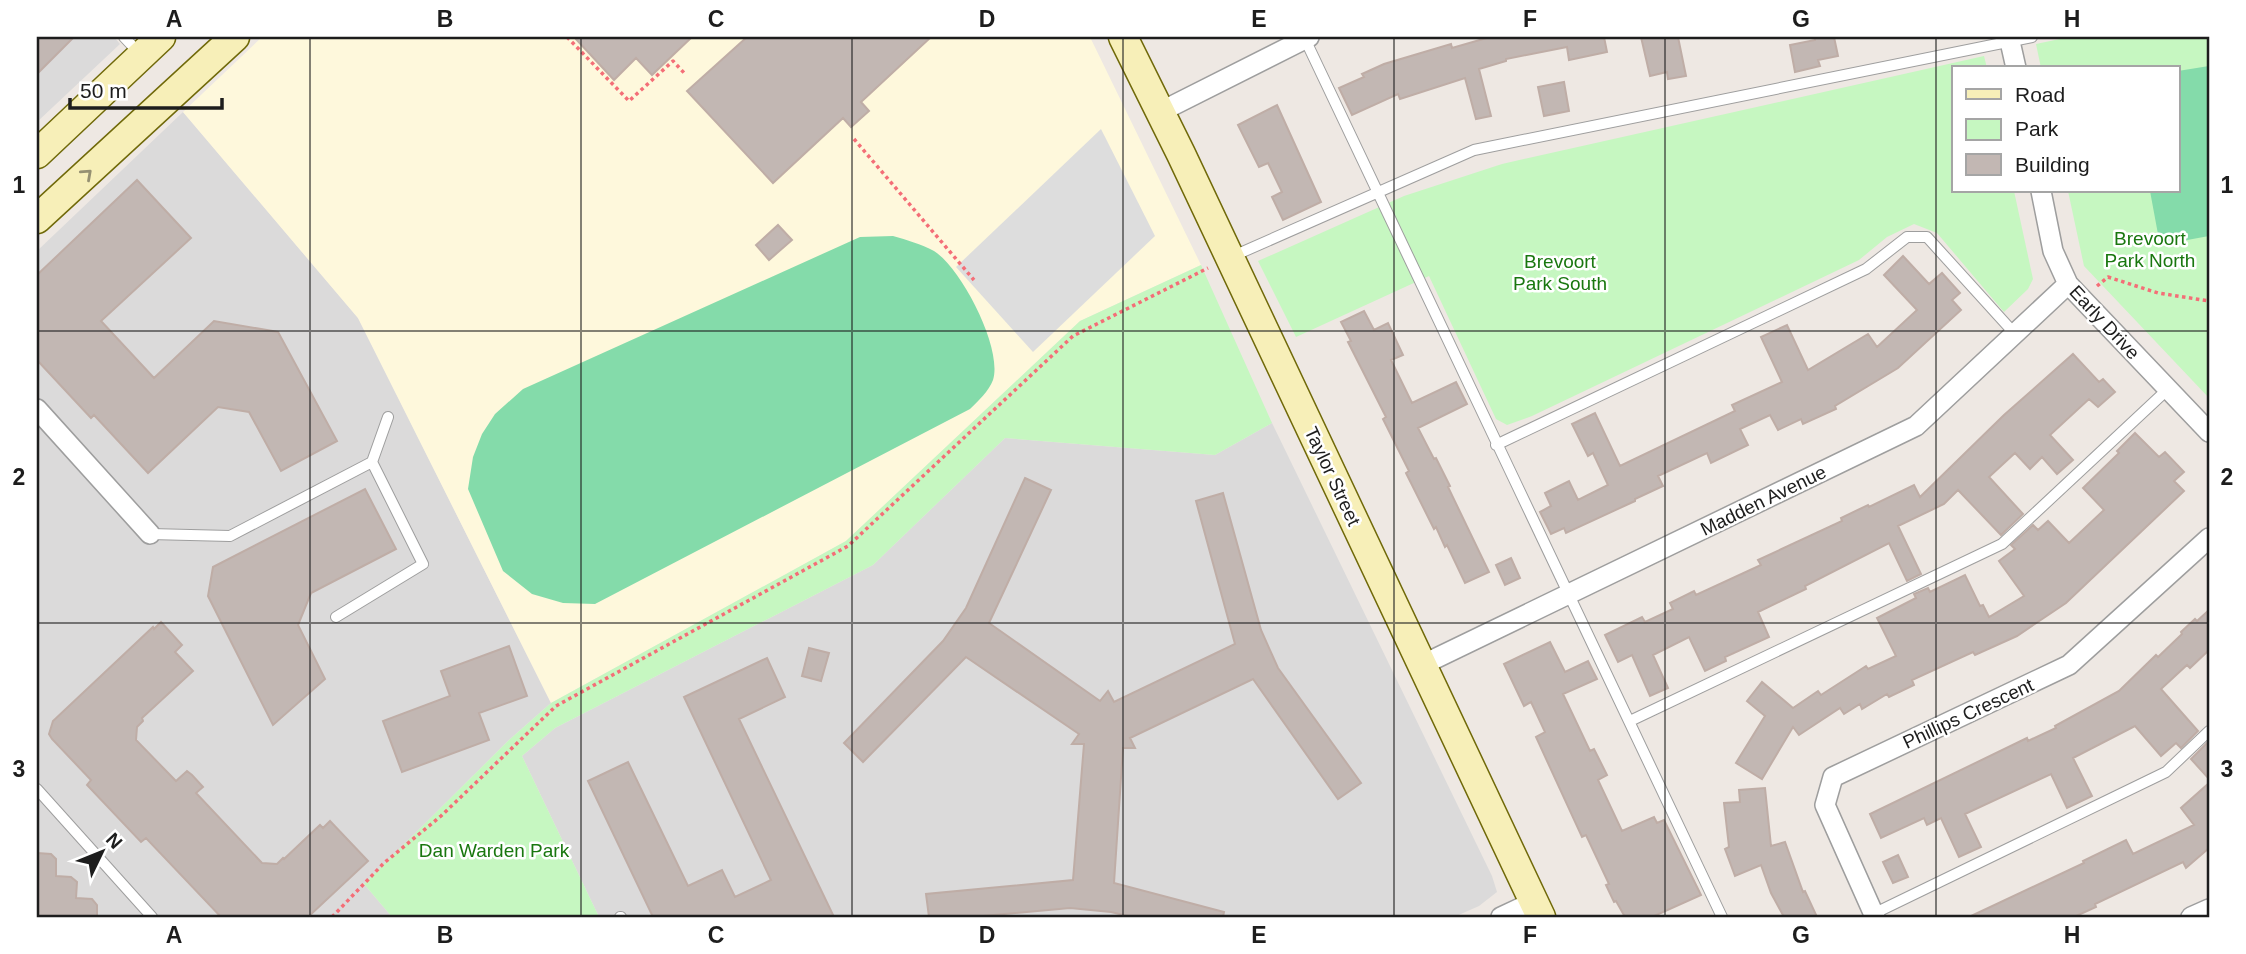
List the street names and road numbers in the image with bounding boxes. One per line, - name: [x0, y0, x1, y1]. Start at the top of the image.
- street label: Early Drive: [2065, 281, 2144, 363]
- street label: Taylor Street: [1300, 423, 1365, 530]
- street label: Madden Avenue: [1697, 461, 1829, 540]
- street label: Phillips Crescent: [1900, 674, 2037, 753]

